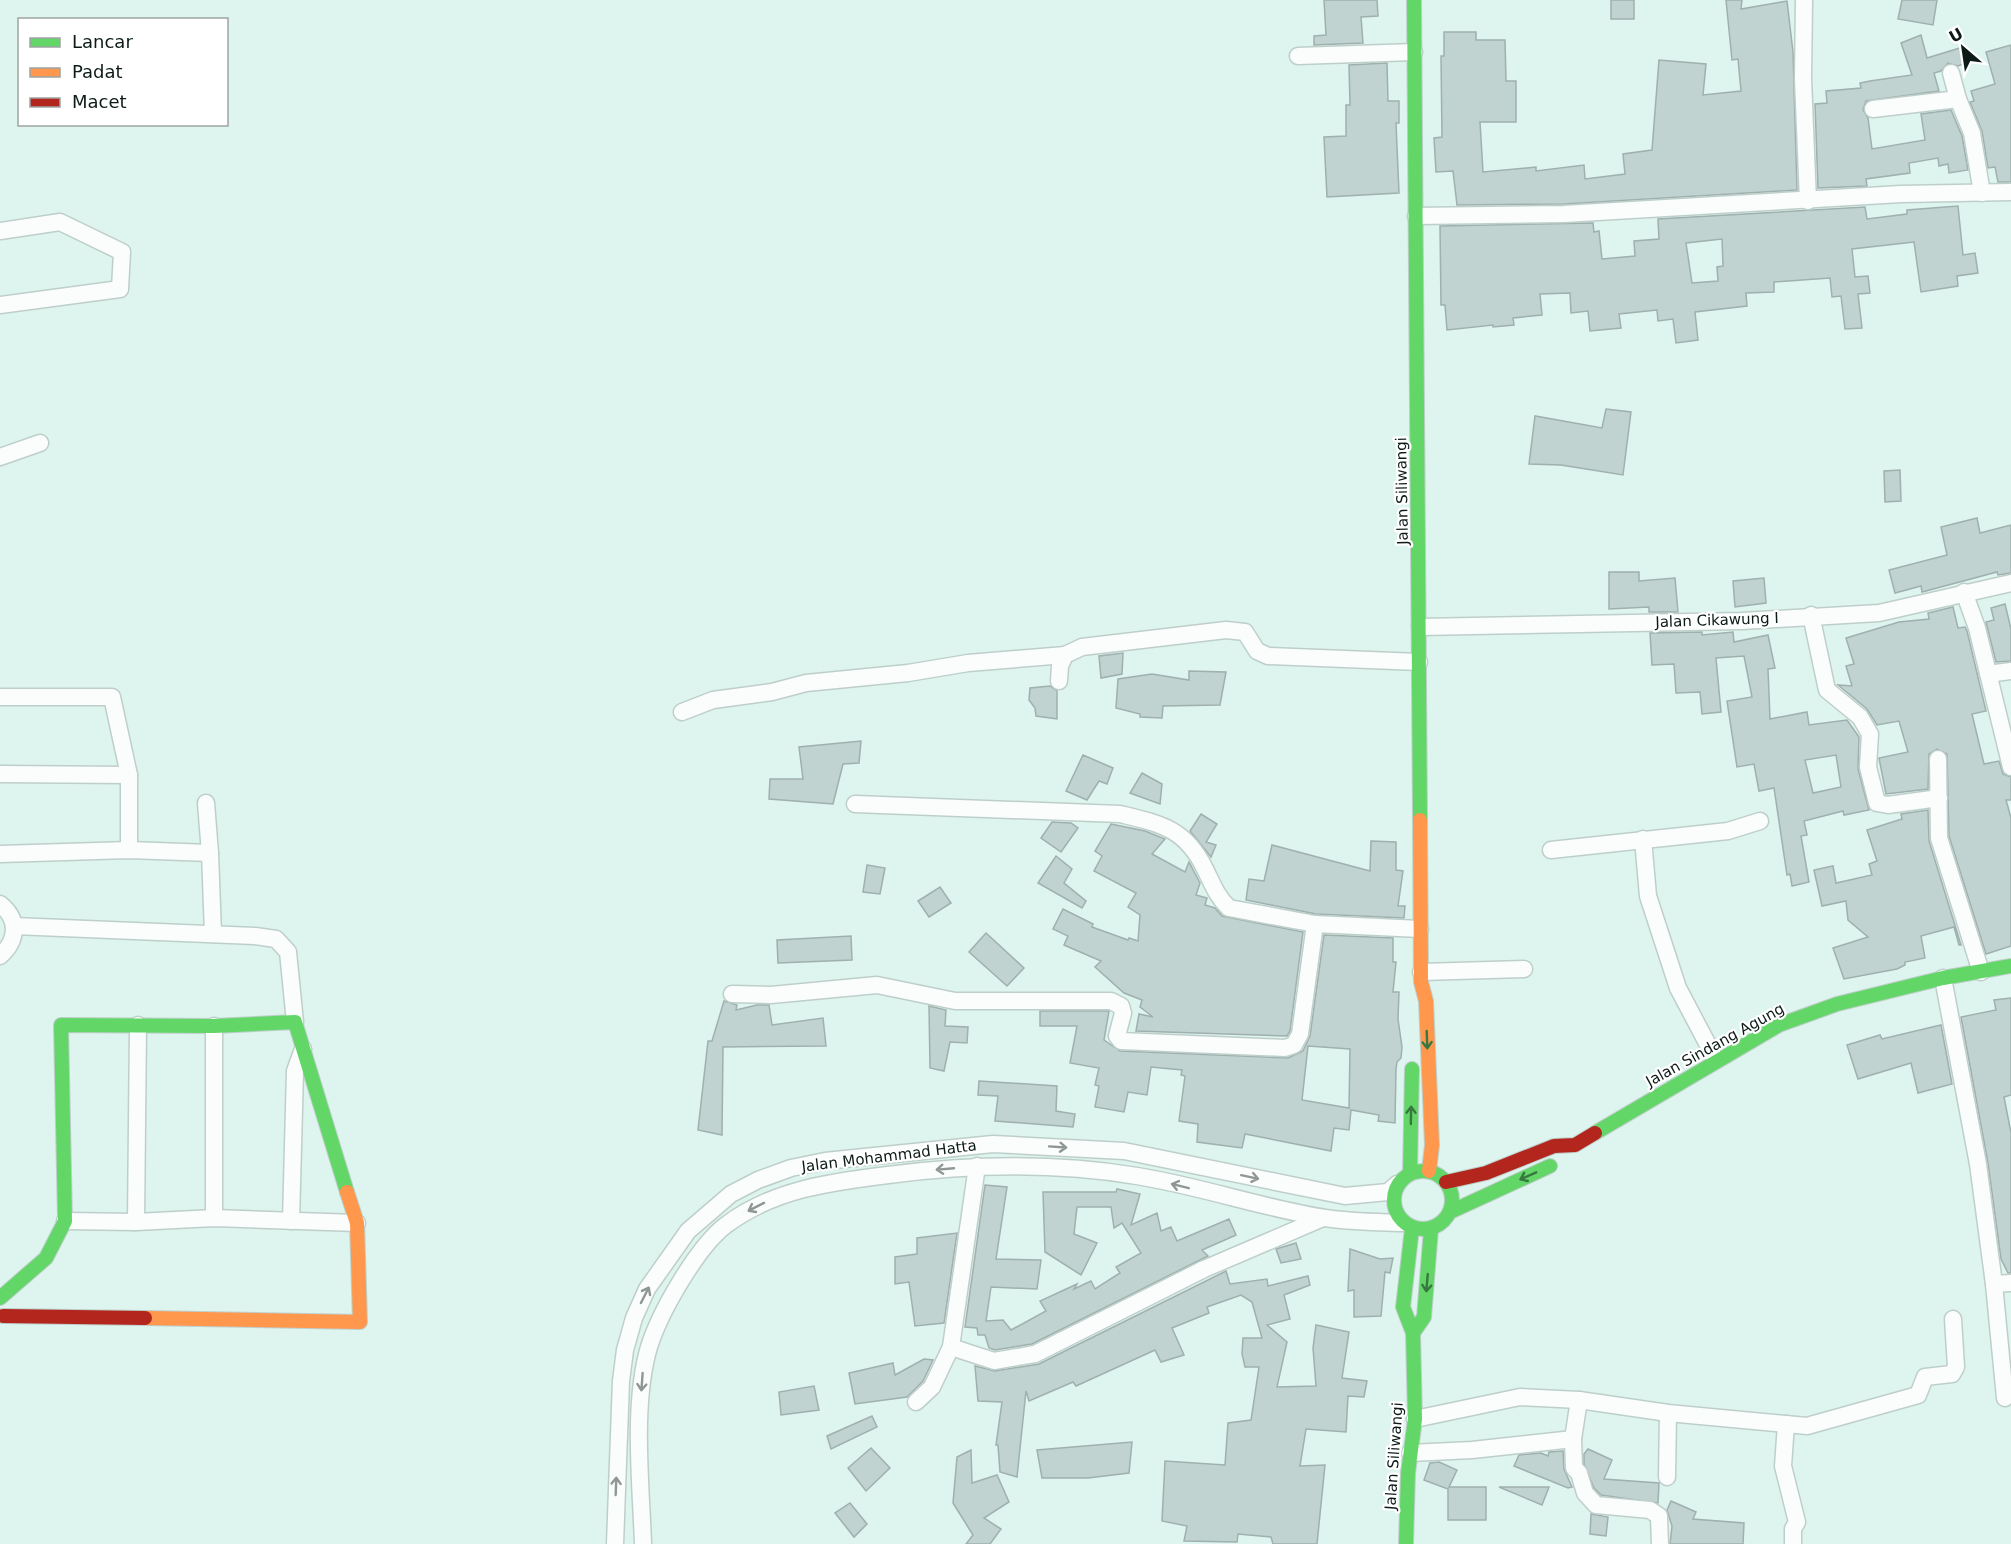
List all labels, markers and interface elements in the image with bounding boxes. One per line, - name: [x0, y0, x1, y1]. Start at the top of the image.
- legend: [18, 18, 228, 126]
- north arrow: [1933, 18, 1993, 78]
- text: U: [1946, 24, 1966, 47]
- text: Lancar: [72, 31, 133, 52]
- text: Padat: [72, 61, 123, 82]
- text: Macet: [72, 91, 127, 112]
- street label: Jalan Siliwangi: [1392, 437, 1412, 546]
- street label: Jalan Cikawung I: [1654, 609, 1779, 631]
- street label: Jalan Sindang Agung: [1642, 999, 1787, 1091]
- one-way arrow: [1422, 1029, 1433, 1049]
- one-way arrow: [1405, 1105, 1417, 1125]
- street label: Jalan Mohammad Hatta: [799, 1136, 978, 1176]
- one-way arrow: [1047, 1142, 1067, 1153]
- one-way arrow: [936, 1164, 956, 1175]
- one-way arrow: [1519, 1171, 1537, 1183]
- one-way arrow: [1240, 1172, 1259, 1183]
- one-way arrow: [1171, 1179, 1190, 1191]
- one-way arrow: [747, 1202, 765, 1213]
- one-way arrow: [1421, 1272, 1432, 1292]
- one-way arrow: [639, 1286, 651, 1304]
- one-way arrow: [637, 1371, 648, 1391]
- street label: Jalan Siliwangi: [1381, 1402, 1407, 1511]
- one-way arrow: [610, 1476, 622, 1496]

